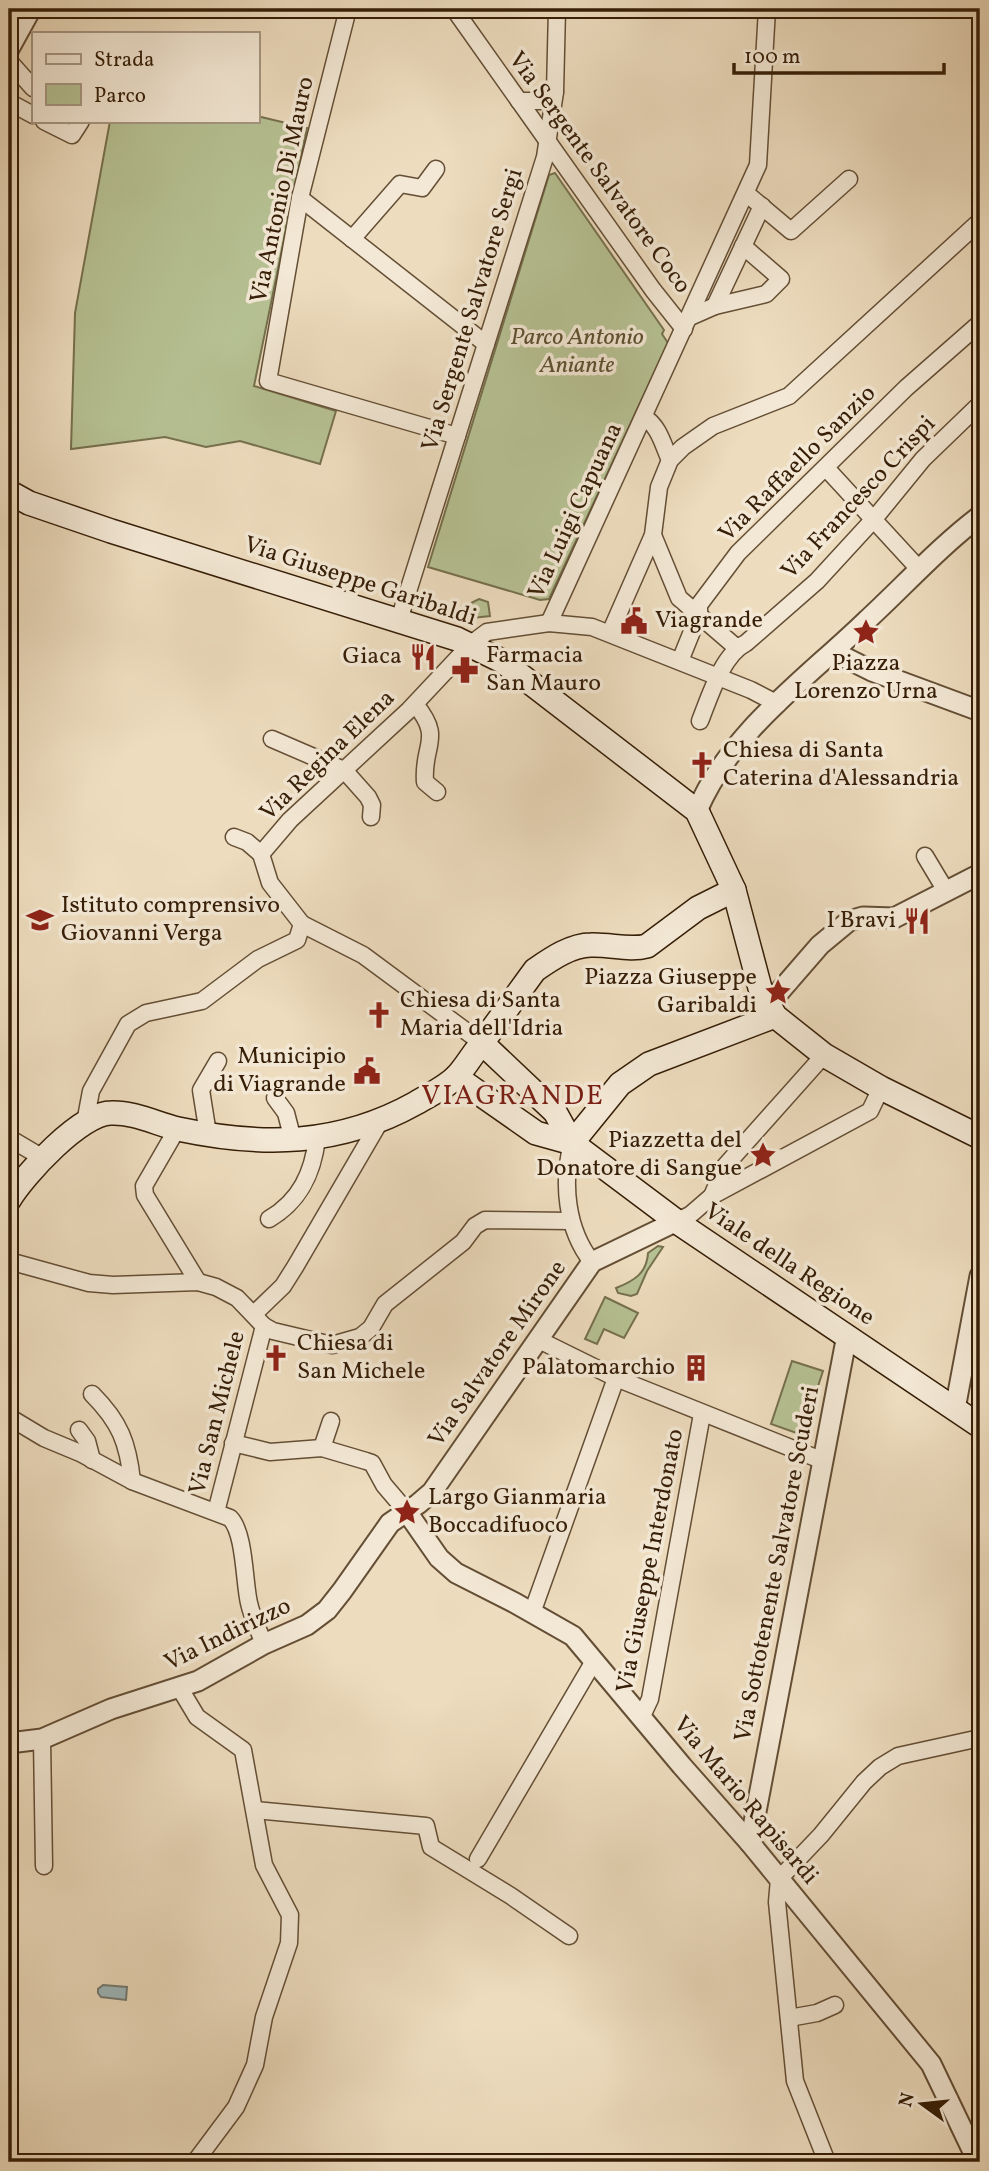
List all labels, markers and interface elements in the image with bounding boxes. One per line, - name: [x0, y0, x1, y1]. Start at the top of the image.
- legend: [32, 32, 259, 122]
- scale bar: [734, 32, 944, 76]
- text: 100 m: [744, 43, 801, 72]
- street label: Via Sergente Salvatore Coco: [499, 45, 699, 301]
- text: Strada: [94, 46, 155, 75]
- street label: Via Antonio Di Mauro: [242, 74, 324, 306]
- text: Parco: [94, 82, 146, 111]
- street label: Via Sergente Salvatore Sergi: [414, 164, 532, 456]
- park label: Parco Antonio Aniante: [510, 321, 644, 383]
- street label: Via Raffaello Sanzio: [712, 378, 884, 550]
- street label: Via Francesco Crispi: [774, 408, 944, 588]
- street label: Via Luigi Capuana: [520, 417, 632, 605]
- street label: Via Giuseppe Garibaldi: [239, 528, 481, 636]
- place label: Viagrande: [655, 604, 763, 638]
- public building icon: Viagrande: [619, 606, 649, 636]
- place icon: Piazza Lorenzo Urna: [851, 617, 881, 647]
- place label: Farmacia San Mauro: [486, 639, 601, 701]
- place label: Giaca: [343, 640, 402, 674]
- restaurant icon: Giaca: [408, 642, 438, 672]
- place label: Piazza Lorenzo Urna: [794, 647, 938, 709]
- pharmacy icon: Farmacia San Mauro: [450, 655, 480, 685]
- street label: Via Regina Elena: [253, 683, 403, 829]
- place label: Chiesa di Santa Caterina d'Alessandria: [723, 734, 959, 796]
- church icon: Chiesa di Santa Caterina d'Alessandria: [687, 750, 717, 780]
- place label: Istituto comprensivo Giovanni Verga: [61, 889, 280, 951]
- place label: I Bravi: [827, 904, 896, 938]
- school or university icon: Istituto comprensivo Giovanni Verga: [25, 905, 55, 935]
- restaurant icon: I Bravi: [902, 906, 932, 936]
- place label: Piazza Giuseppe Garibaldi: [584, 961, 757, 1023]
- place icon: Piazza Giuseppe Garibaldi: [763, 977, 793, 1007]
- place label: Chiesa di Santa Maria dell'Idria: [400, 984, 563, 1046]
- church icon: Chiesa di Santa Maria dell'Idria: [364, 1000, 394, 1030]
- place label: Municipio di Viagrande: [213, 1040, 346, 1102]
- public building icon: Municipio di Viagrande: [352, 1056, 382, 1086]
- district label: VIAGRANDE: [421, 1077, 605, 1116]
- place label: Piazzetta del Donatore di Sangue: [536, 1124, 742, 1186]
- place icon: Piazzetta del Donatore di Sangue: [748, 1140, 778, 1170]
- street label: Viale della Regione: [697, 1195, 881, 1335]
- street label: Via Salvatore Mirone: [421, 1254, 575, 1454]
- place label: Chiesa di San Michele: [297, 1327, 425, 1389]
- street label: Via San Michele: [181, 1328, 255, 1498]
- church icon: Chiesa di San Michele: [261, 1343, 291, 1373]
- place label: Palatomarchio: [522, 1351, 675, 1385]
- building icon: Palatomarchio: [681, 1353, 711, 1383]
- street label: Via Sottotenente Salvatore Scuderi: [727, 1383, 829, 1745]
- street label: Via Giuseppe Interdonato: [609, 1426, 693, 1696]
- place label: Largo Gianmaria Boccadifuoco: [428, 1481, 607, 1543]
- place icon: Largo Gianmaria Boccadifuoco: [392, 1497, 422, 1527]
- street label: Via Indirizzo: [159, 1590, 297, 1680]
- street label: Via Mario Rapisardi: [664, 1709, 826, 1893]
- north arrow: [888, 2070, 958, 2140]
- text: N: [893, 2090, 922, 2110]

